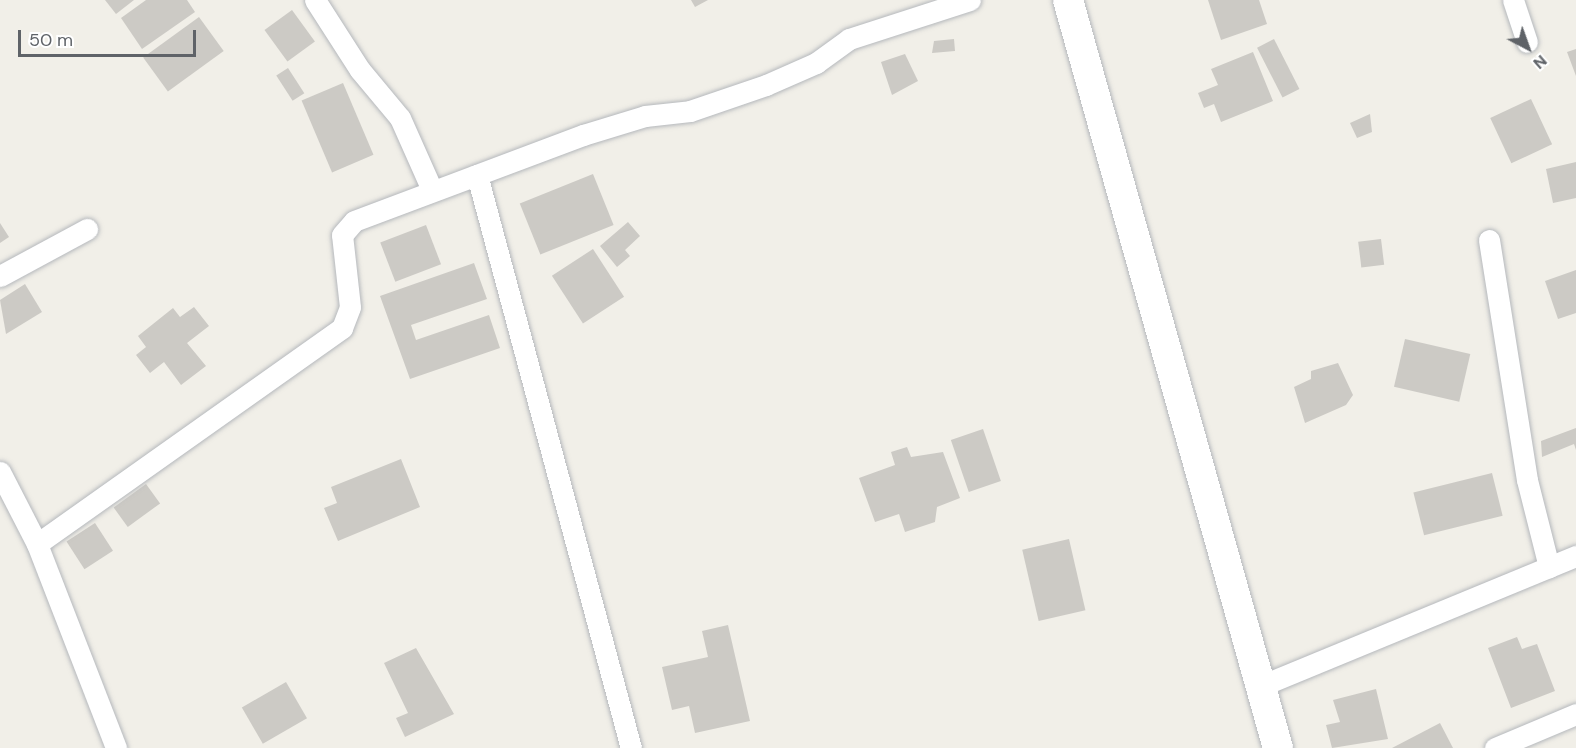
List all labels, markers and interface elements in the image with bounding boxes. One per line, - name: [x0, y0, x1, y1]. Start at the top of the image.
- scale bar: [21, 18, 200, 56]
- north arrow: [1498, 18, 1558, 78]
- text: 50 m: [29, 28, 73, 52]
- text: N: [1529, 50, 1551, 74]

